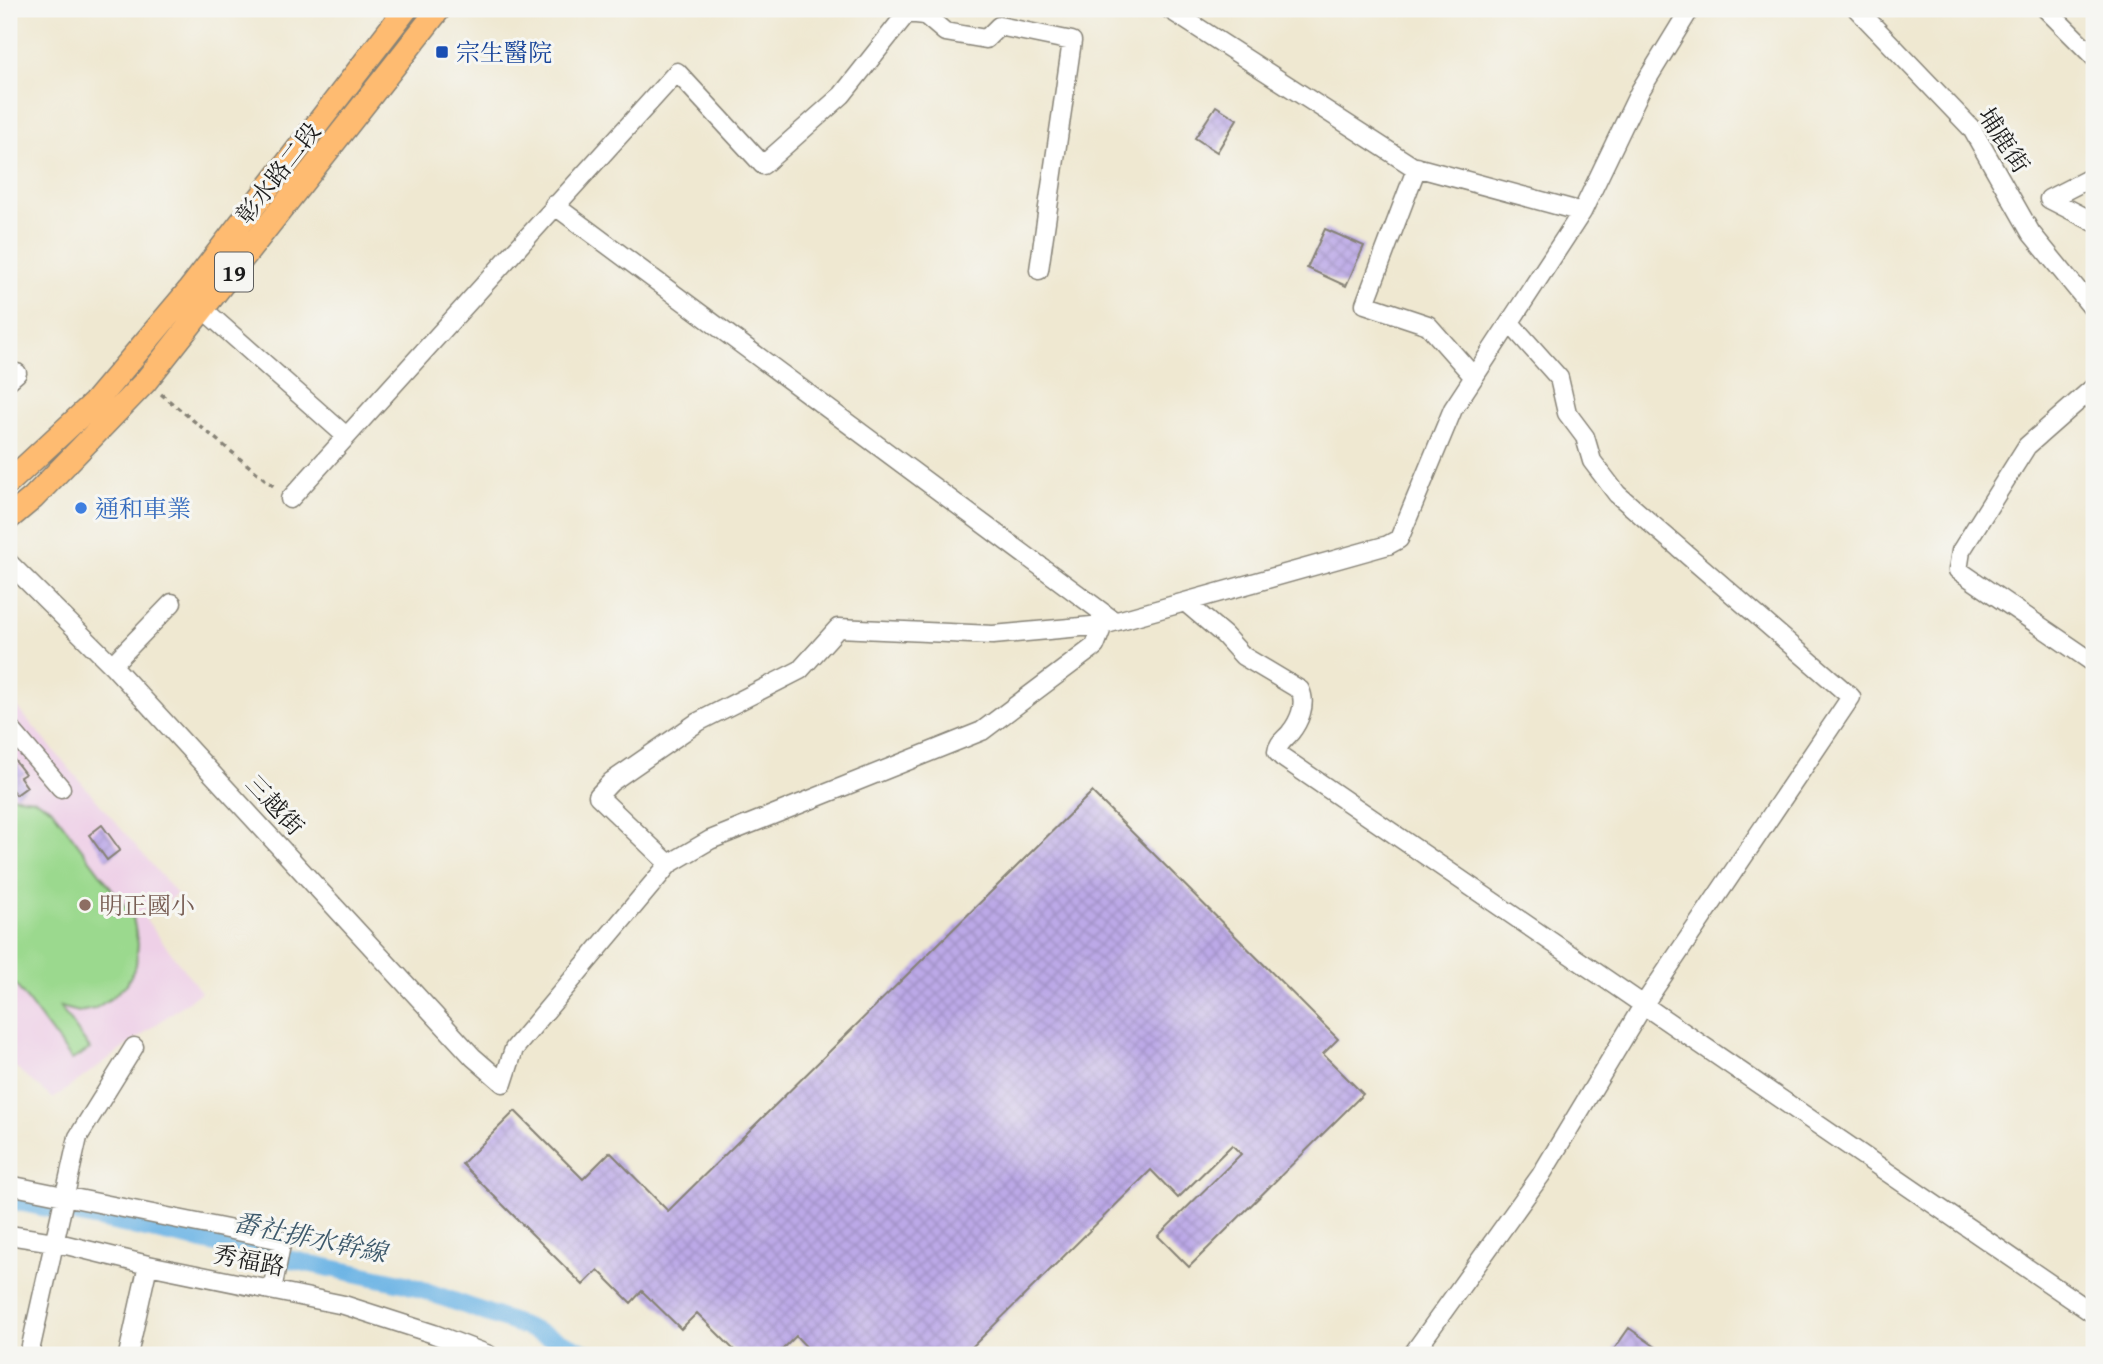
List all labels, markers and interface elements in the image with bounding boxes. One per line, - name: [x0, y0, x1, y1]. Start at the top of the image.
- place label: 宗生醫院: [456, 35, 552, 70]
- marker: 宗生醫院: [434, 44, 450, 60]
- street label: 埔鹿街: [1970, 100, 2038, 180]
- street label: 彰水路二段: [227, 115, 329, 231]
- road number: 19: [215, 252, 253, 292]
- place label: 通和車業: [95, 491, 191, 526]
- marker: 通和車業: [73, 500, 89, 516]
- street label: 三越街: [238, 767, 312, 843]
- place label: 明正國小: [99, 888, 195, 923]
- marker: 明正國小: [77, 897, 93, 913]
- water label: 番社排水幹線: [230, 1202, 393, 1273]
- street label: 秀福路: [210, 1236, 288, 1284]

